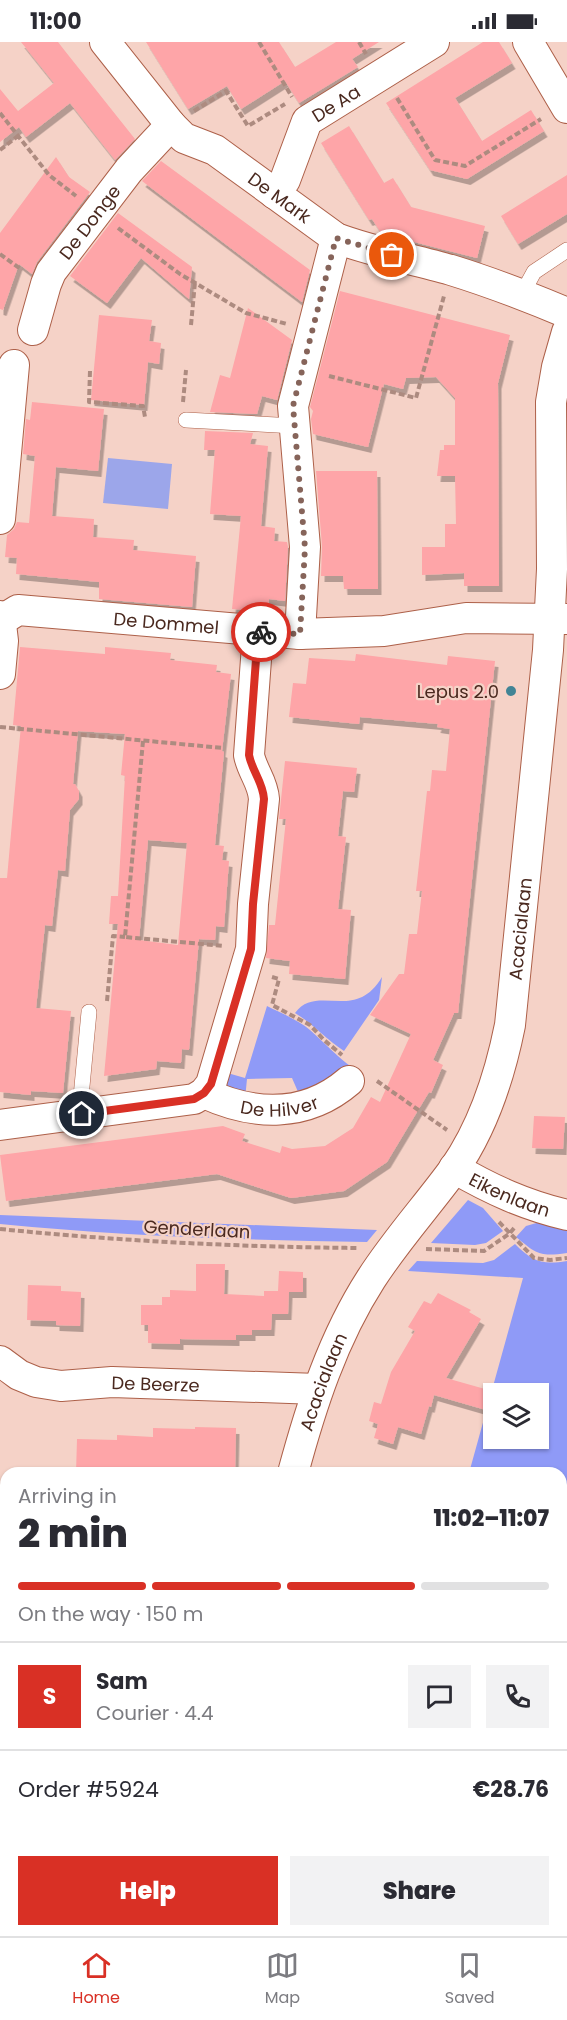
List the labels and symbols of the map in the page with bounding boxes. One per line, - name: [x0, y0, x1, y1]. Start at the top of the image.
- street label: De Aa: [307, 79, 365, 128]
- street label: De Mark: [243, 166, 317, 229]
- street label: De Donge: [53, 179, 126, 264]
- pin: [366, 229, 417, 280]
- courier: [231, 602, 291, 662]
- street label: De Dommel: [113, 606, 220, 640]
- place label: Lepus 2.0: [417, 679, 499, 704]
- marker: Lepus 2.0: [504, 684, 518, 698]
- street label: Acacialaan: [502, 876, 537, 981]
- pin: [56, 1088, 107, 1139]
- street label: De Hilver: [238, 1089, 322, 1122]
- street label: Eikenlaan: [465, 1166, 553, 1222]
- street label: Genderlaan: [143, 1214, 251, 1244]
- street label: Acacialaan: [293, 1329, 352, 1434]
- street label: De Beerze: [111, 1369, 200, 1397]

